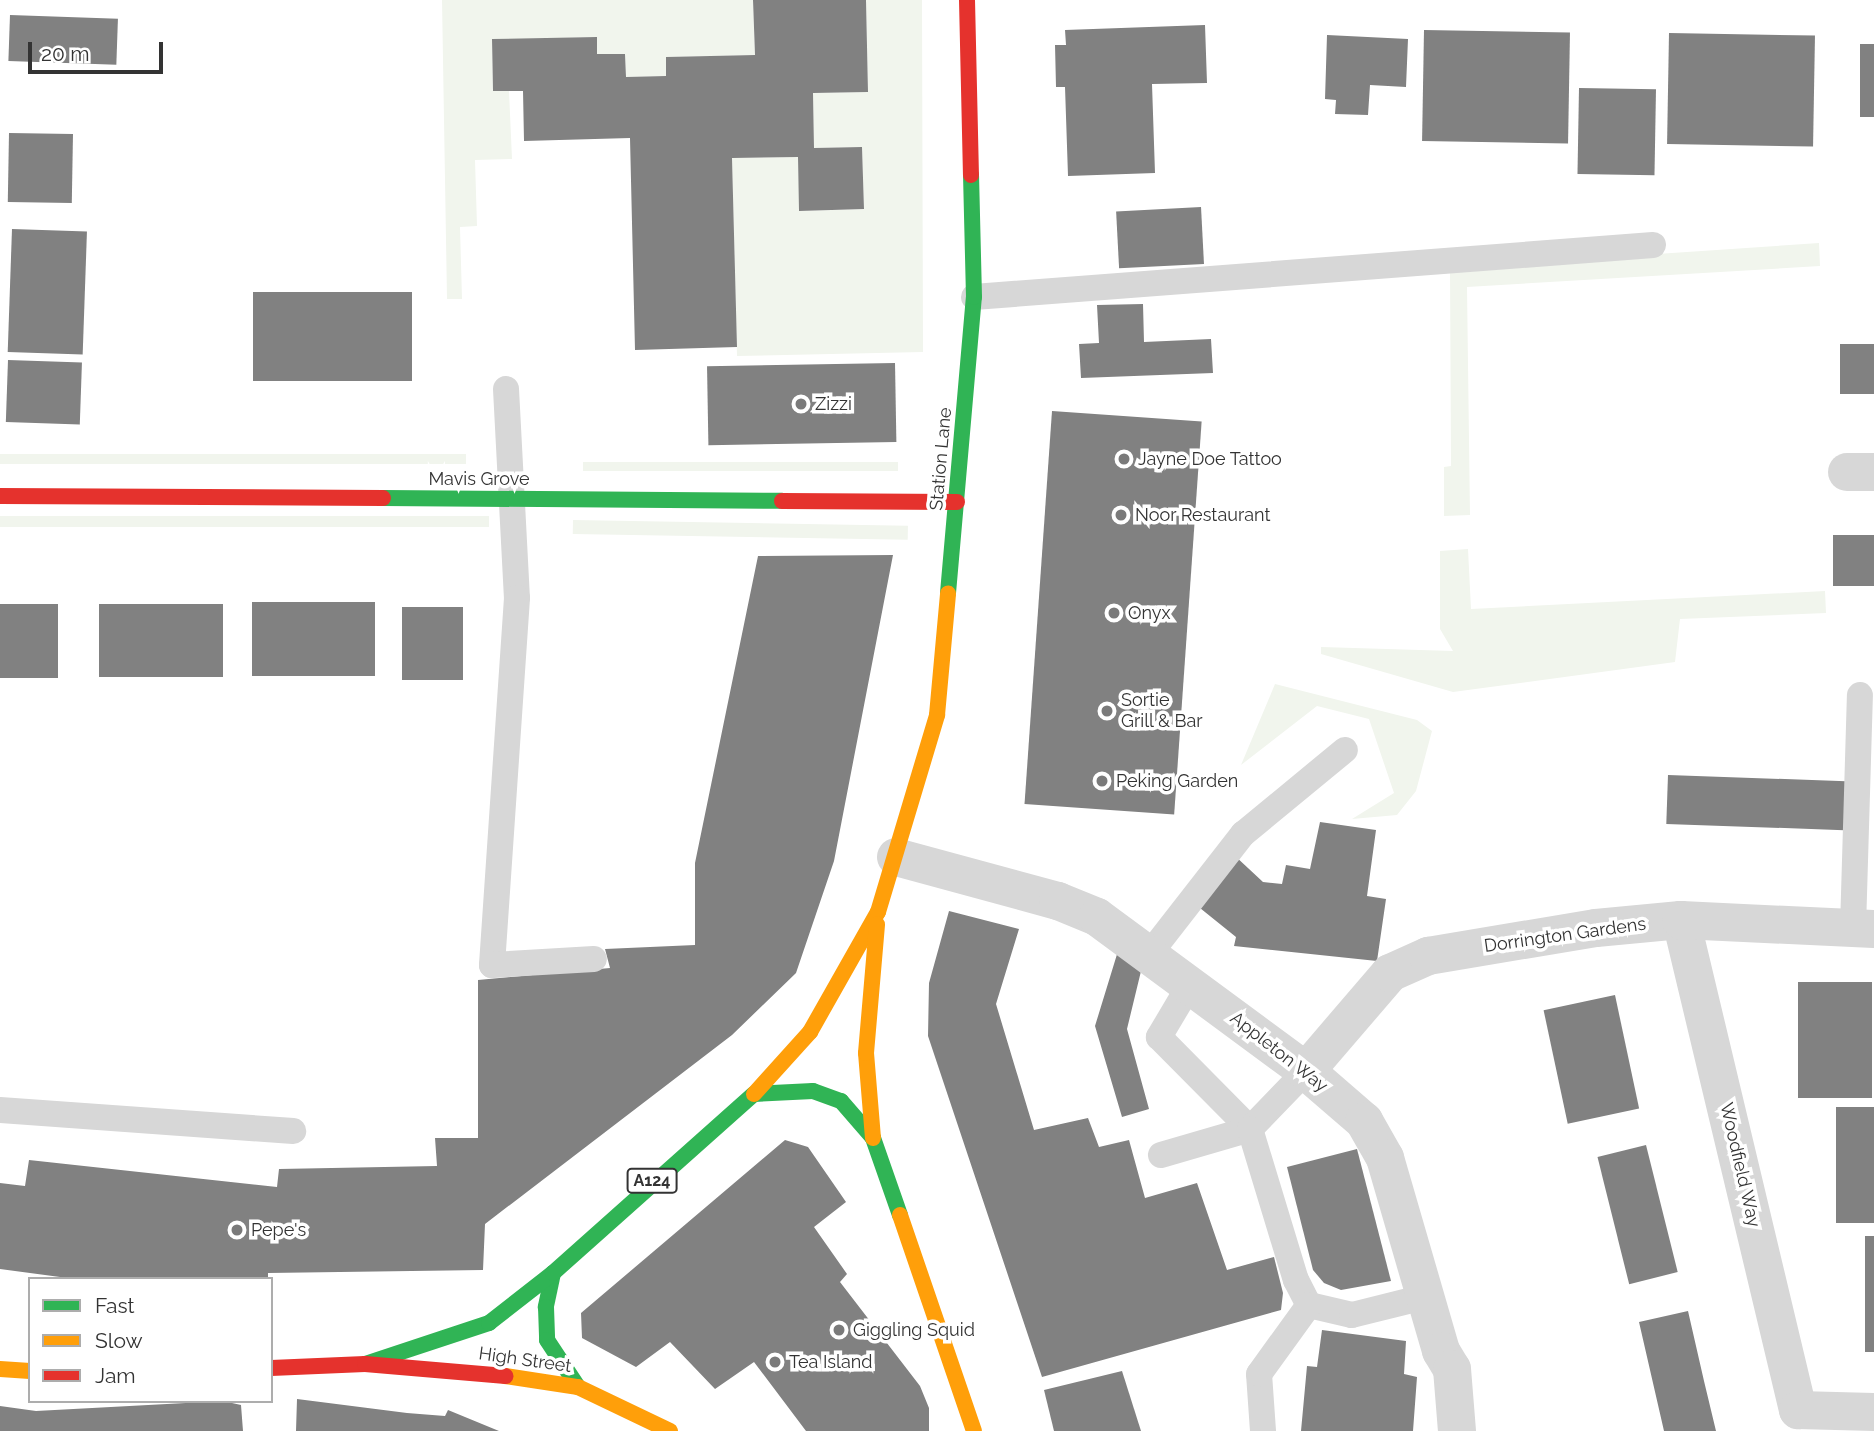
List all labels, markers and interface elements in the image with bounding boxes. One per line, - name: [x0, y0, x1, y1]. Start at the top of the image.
- scale bar: [32, 28, 166, 72]
- text: 20 m: [41, 41, 89, 66]
- place label: Zizzi: [815, 393, 852, 415]
- marker: Zizzi: [793, 396, 809, 412]
- street label: Station Lane: [926, 406, 956, 512]
- place label: Jayne Doe Tattoo: [1138, 448, 1282, 470]
- marker: Jayne Doe Tattoo: [1116, 451, 1132, 467]
- street label: Mavis Grove: [428, 468, 530, 490]
- place label: Noor Restaurant: [1135, 504, 1271, 526]
- marker: Noor Restaurant: [1113, 507, 1129, 523]
- place label: Onyx: [1128, 602, 1171, 624]
- marker: Onyx: [1106, 605, 1122, 621]
- place label: Sortie Grill & Bar: [1121, 690, 1203, 732]
- marker: Sortie Grill & Bar: [1099, 703, 1115, 719]
- place label: Peking Garden: [1116, 770, 1238, 792]
- marker: Peking Garden: [1094, 773, 1110, 789]
- street label: Dorrington Gardens: [1483, 913, 1647, 957]
- street label: Appleton Way: [1226, 1007, 1332, 1097]
- street label: Woodfield Way: [1715, 1100, 1765, 1230]
- road number: A124: [626, 1168, 678, 1194]
- place label: Pepe's: [251, 1219, 306, 1241]
- marker: Pepe's: [229, 1222, 245, 1238]
- legend: [28, 1277, 273, 1403]
- text: Fast: [95, 1293, 135, 1318]
- place label: Giggling Squid: [853, 1319, 975, 1341]
- marker: Giggling Squid: [831, 1322, 847, 1338]
- text: Slow: [95, 1328, 143, 1353]
- street label: High Street: [477, 1343, 573, 1377]
- place label: Tea Island: [789, 1351, 872, 1373]
- marker: Tea Island: [767, 1354, 783, 1370]
- text: Jam: [95, 1363, 136, 1388]

